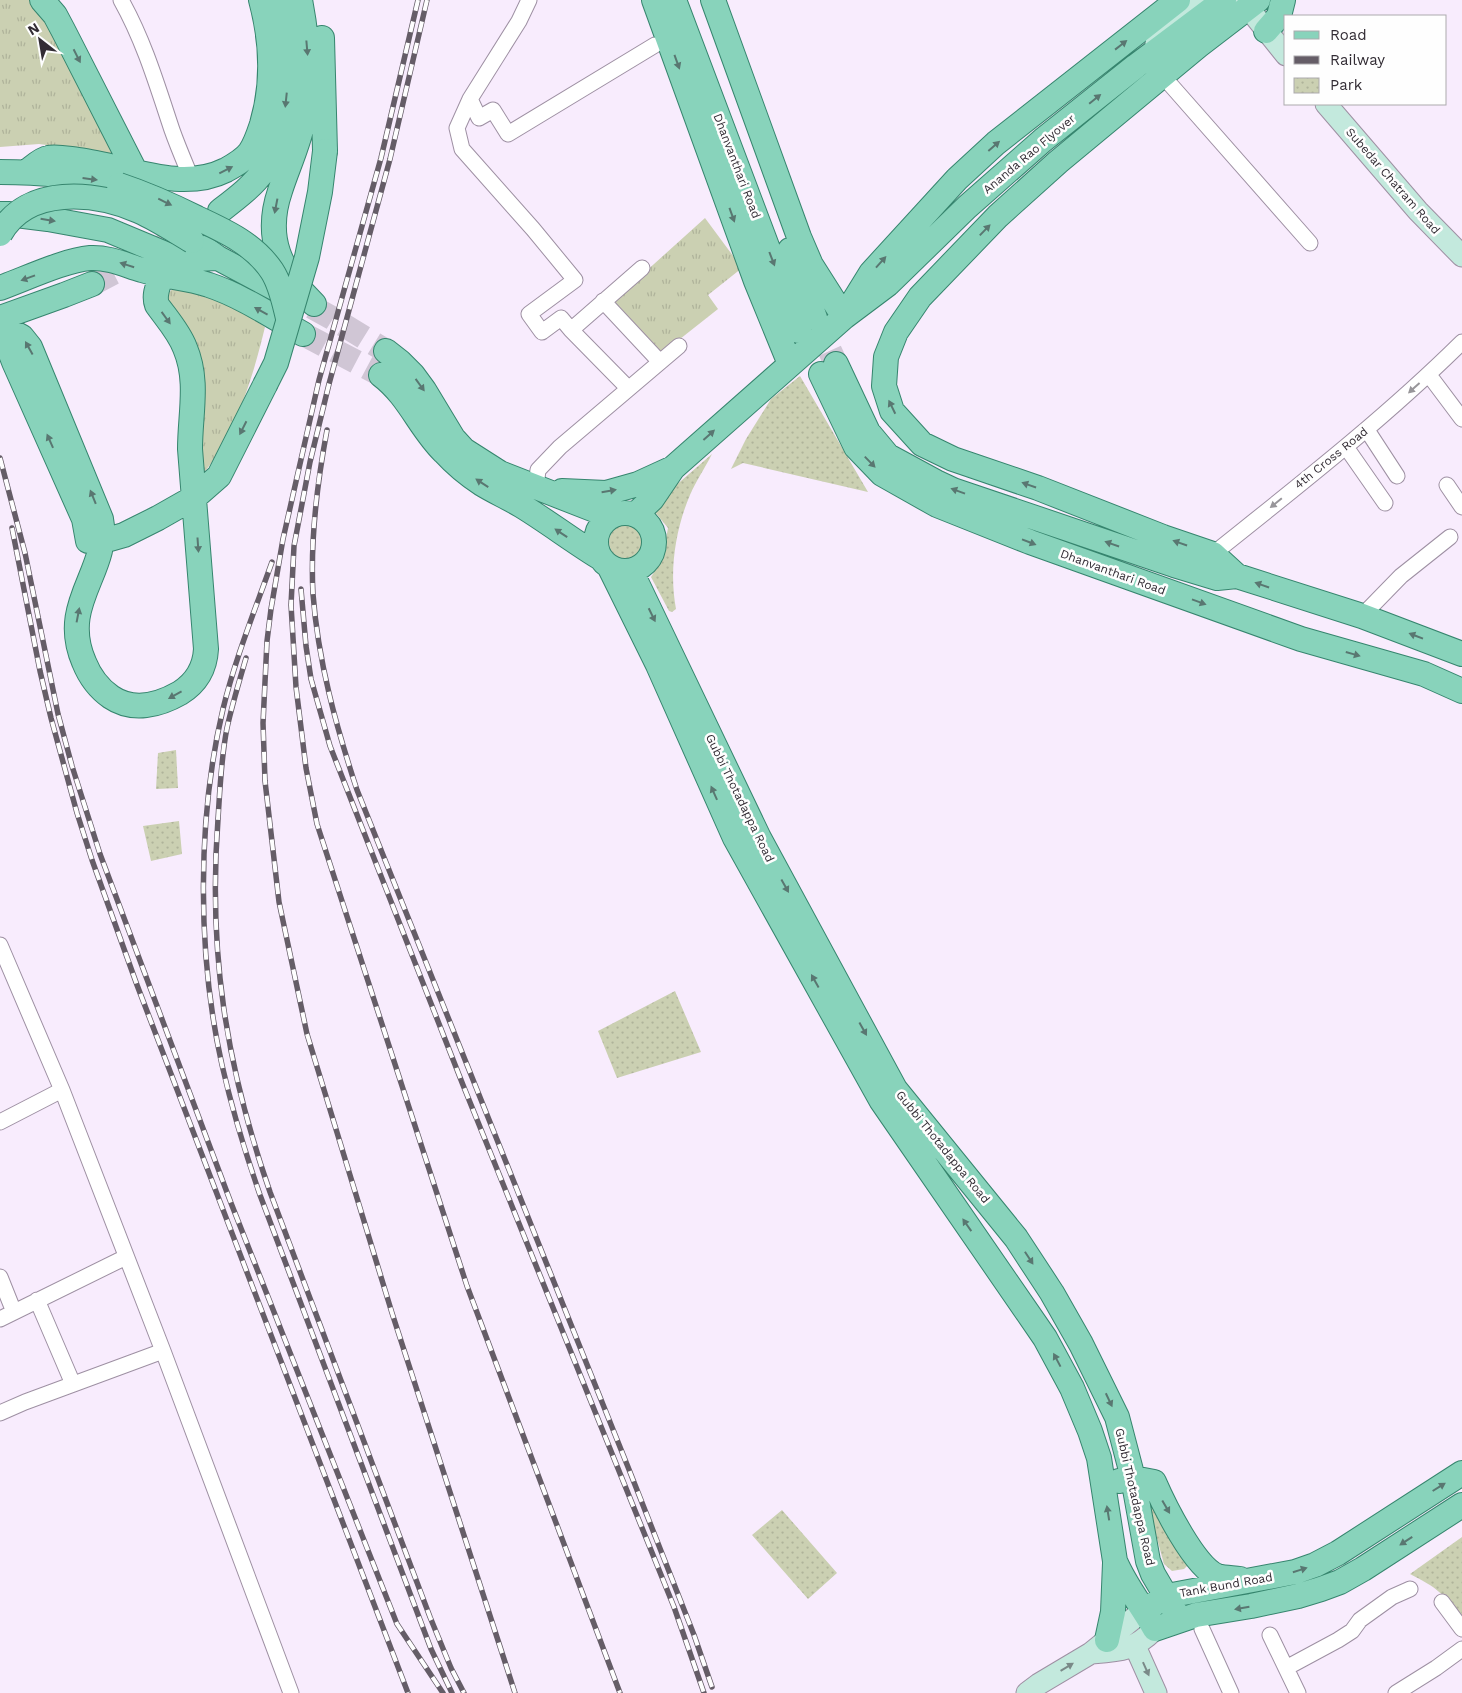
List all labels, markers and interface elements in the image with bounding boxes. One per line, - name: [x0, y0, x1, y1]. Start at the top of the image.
- north arrow: [15, 15, 65, 65]
- legend: [1284, 15, 1447, 105]
- text: N: [25, 19, 42, 38]
- text: Road: [1330, 26, 1367, 44]
- one-way arrow: [1114, 40, 1127, 51]
- one-way arrow: [303, 41, 311, 57]
- one-way arrow: [72, 49, 81, 64]
- text: Railway: [1330, 51, 1385, 69]
- one-way arrow: [673, 55, 681, 70]
- text: Park: [1330, 76, 1363, 94]
- one-way arrow: [282, 93, 290, 109]
- one-way arrow: [1088, 93, 1101, 104]
- street label: Ananda Rao Flyover: [980, 111, 1078, 197]
- street label: Dhanvanthari Road: [711, 112, 763, 220]
- street label: Subedar Chatram Road: [1343, 125, 1443, 237]
- one-way arrow: [987, 140, 999, 152]
- one-way arrow: [219, 166, 234, 174]
- one-way arrow: [82, 176, 98, 184]
- one-way arrow: [157, 198, 172, 206]
- one-way arrow: [272, 199, 280, 215]
- one-way arrow: [728, 208, 736, 223]
- one-way arrow: [41, 216, 57, 224]
- one-way arrow: [979, 224, 991, 236]
- one-way arrow: [768, 251, 776, 266]
- one-way arrow: [875, 256, 886, 269]
- one-way arrow: [119, 260, 134, 268]
- one-way arrow: [21, 275, 36, 282]
- one-way arrow: [254, 306, 267, 315]
- one-way arrow: [161, 311, 171, 325]
- one-way arrow: [25, 341, 33, 356]
- one-way arrow: [415, 378, 426, 391]
- one-way arrow: [1408, 382, 1420, 394]
- one-way arrow: [888, 400, 896, 415]
- one-way arrow: [239, 421, 247, 436]
- street label: 4th Cross Road: [1292, 424, 1370, 492]
- one-way arrow: [703, 430, 716, 441]
- one-way arrow: [45, 434, 53, 448]
- one-way arrow: [864, 456, 876, 468]
- one-way arrow: [475, 478, 488, 487]
- one-way arrow: [1021, 481, 1036, 488]
- one-way arrow: [602, 486, 618, 494]
- one-way arrow: [950, 487, 965, 495]
- one-way arrow: [89, 490, 97, 505]
- one-way arrow: [1270, 498, 1283, 509]
- one-way arrow: [554, 528, 568, 538]
- one-way arrow: [195, 537, 203, 553]
- one-way arrow: [1022, 539, 1037, 546]
- one-way arrow: [1173, 539, 1188, 546]
- one-way arrow: [1104, 540, 1119, 547]
- street label: Dhanvanthari Road: [1058, 546, 1168, 598]
- one-way arrow: [1255, 581, 1270, 588]
- one-way arrow: [1192, 598, 1207, 606]
- one-way arrow: [74, 606, 82, 622]
- one-way arrow: [648, 608, 656, 622]
- one-way arrow: [1409, 632, 1424, 639]
- one-way arrow: [1345, 650, 1361, 658]
- one-way arrow: [168, 691, 183, 699]
- street label: Gubbi Thotadappa Road: [703, 732, 777, 864]
- one-way arrow: [710, 786, 718, 800]
- one-way arrow: [781, 879, 789, 894]
- one-way arrow: [810, 975, 819, 988]
- one-way arrow: [859, 1022, 867, 1036]
- street label: Gubbi Thotadappa Road: [893, 1088, 993, 1206]
- one-way arrow: [962, 1218, 972, 1232]
- one-way arrow: [1024, 1251, 1034, 1265]
- one-way arrow: [1053, 1353, 1061, 1367]
- one-way arrow: [1105, 1393, 1113, 1407]
- street label: Gubbi Thotadappa Road: [1112, 1427, 1158, 1567]
- one-way arrow: [1433, 1483, 1446, 1492]
- one-way arrow: [1161, 1500, 1170, 1514]
- one-way arrow: [1103, 1504, 1111, 1520]
- one-way arrow: [1399, 1536, 1413, 1545]
- one-way arrow: [1293, 1566, 1308, 1573]
- street label: Tank Bund Road: [1178, 1570, 1274, 1600]
- one-way arrow: [1233, 1604, 1249, 1612]
- one-way arrow: [1061, 1662, 1074, 1671]
- one-way arrow: [1142, 1662, 1150, 1676]

